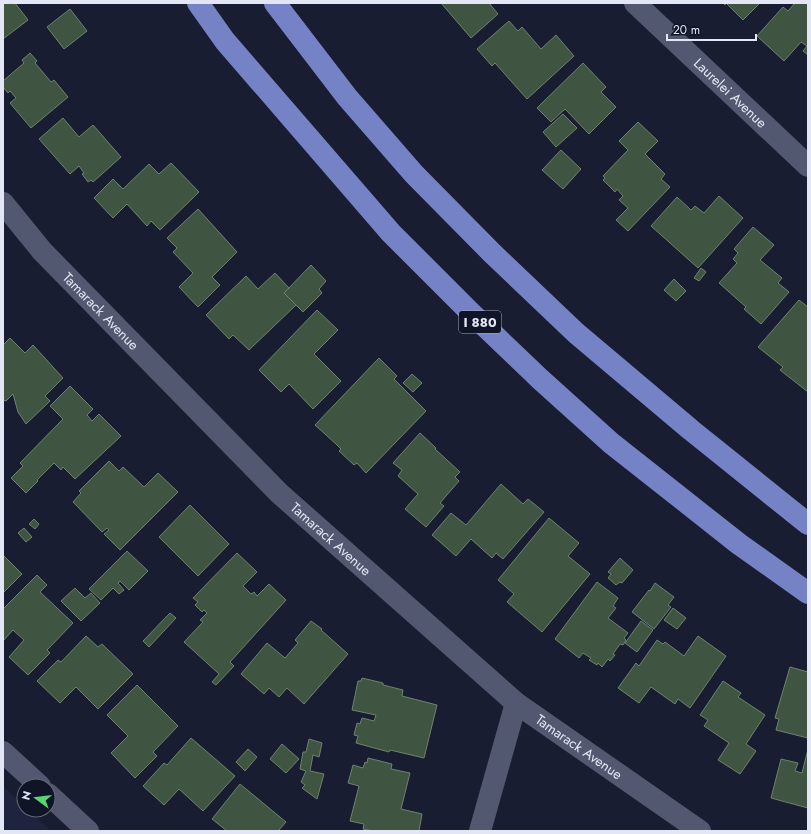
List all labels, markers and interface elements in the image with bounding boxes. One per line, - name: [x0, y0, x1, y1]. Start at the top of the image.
- scale bar: [667, 16, 756, 42]
- text: 20 m: [673, 21, 700, 39]
- street label: Laurelei Avenue: [689, 53, 771, 132]
- street label: Tamarack Avenue: [58, 268, 144, 354]
- road number: I 880: [459, 311, 501, 333]
- street label: Tamarack Avenue: [286, 498, 376, 580]
- street label: Tamarack Avenue: [532, 710, 627, 784]
- north arrow: [16, 778, 56, 818]
- text: N: [17, 789, 35, 802]

